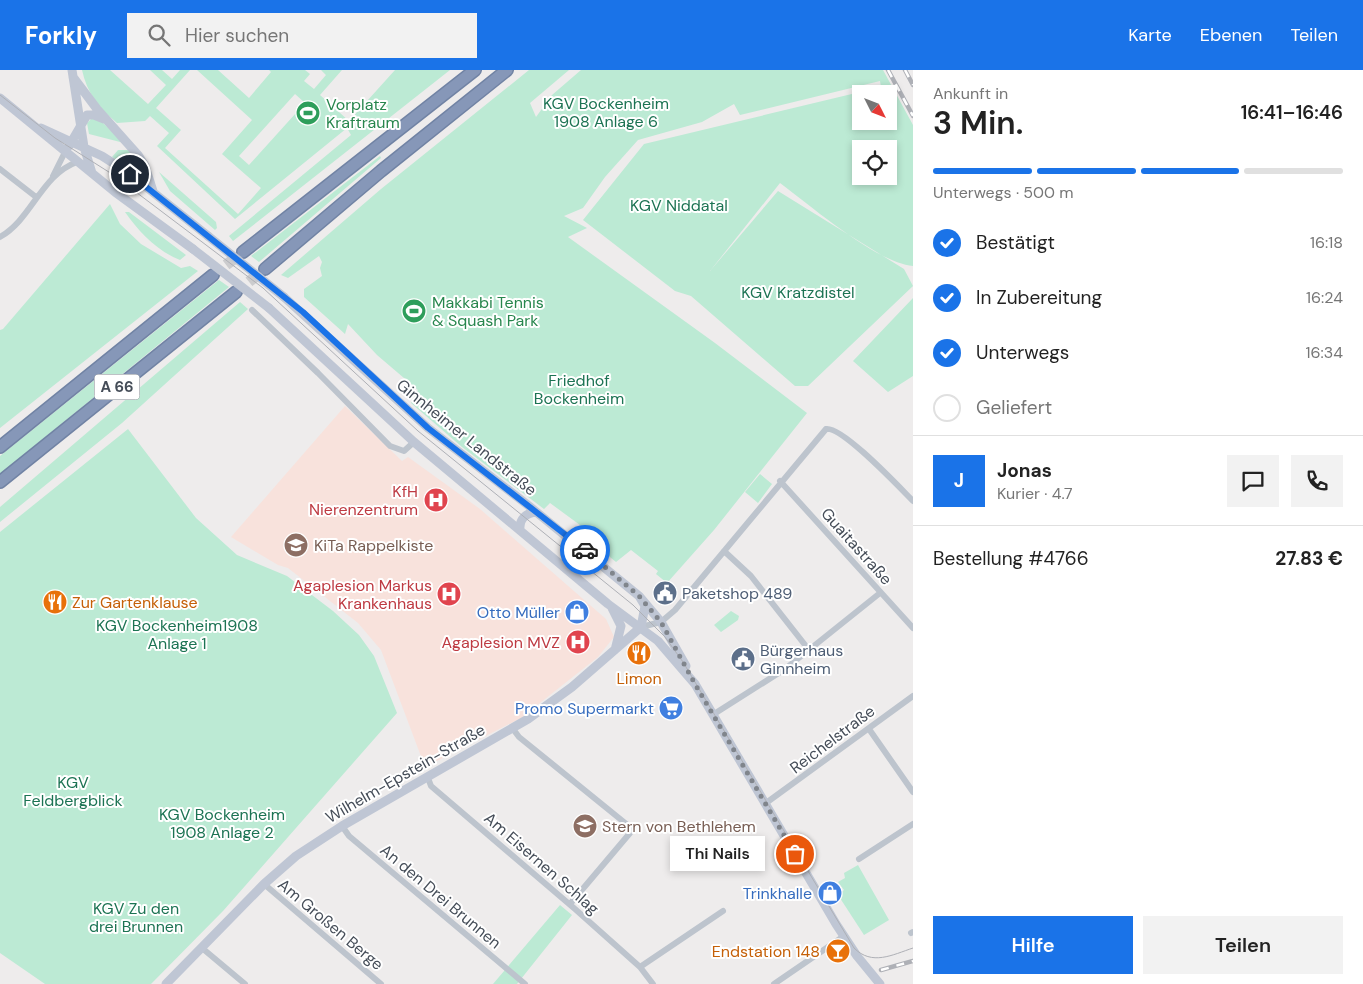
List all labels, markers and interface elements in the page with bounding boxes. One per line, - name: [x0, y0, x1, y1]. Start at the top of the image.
- search box: [127, 13, 477, 58]
- text: Forkly: [25, 20, 97, 51]
- icon: search: [145, 21, 173, 49]
- text: Hier suchen: [185, 23, 289, 48]
- text: Karte: [1128, 23, 1172, 47]
- text: Ebenen: [1200, 23, 1262, 47]
- text: Teilen: [1290, 23, 1338, 47]
- text: Ankunft in: [933, 83, 1008, 104]
- north arrow: [852, 85, 898, 130]
- map controls: [852, 85, 897, 185]
- park label: KGV Bockenheim 1908 Anlage 6: [543, 93, 669, 132]
- place label: Vorplatz Kraftraum: [326, 94, 400, 133]
- sports icon: Vorplatz Kraftraum: [295, 100, 321, 126]
- text: 16:41–16:46: [1241, 100, 1343, 125]
- text: 3 Min.: [933, 102, 1023, 144]
- button: locate: [852, 140, 897, 185]
- pin: [109, 153, 151, 195]
- icon: home: [116, 160, 144, 188]
- text: Unterwegs · 500 m: [933, 182, 1073, 203]
- park label: KGV Niddatal: [630, 195, 728, 216]
- icon: check: [933, 229, 961, 257]
- text: Bestätigt: [976, 230, 1055, 255]
- text: 16:18: [1310, 232, 1343, 253]
- park label: KGV Kratzdistel: [741, 282, 855, 303]
- icon: check: [933, 284, 961, 312]
- text: In Zubereitung: [976, 285, 1102, 310]
- text: 16:24: [1306, 287, 1343, 308]
- place label: Makkabi Tennis & Squash Park: [432, 292, 544, 331]
- sports icon: Makkabi Tennis & Squash Park: [401, 298, 427, 324]
- icon: check: [933, 339, 961, 367]
- text: Unterwegs: [976, 340, 1069, 365]
- text: 16:34: [1306, 342, 1343, 363]
- park label: Friedhof Bockenheim: [534, 370, 624, 409]
- road number: A 66: [94, 374, 140, 400]
- street label: Ginnheimer Landstraße: [392, 374, 541, 500]
- text: Geliefert: [976, 395, 1052, 420]
- button: chat: [1227, 455, 1279, 507]
- button: phone: [1291, 455, 1343, 507]
- text: Jonas: [997, 458, 1052, 483]
- text: J: [954, 468, 964, 493]
- place label: KfH Nierenzentrum: [309, 481, 418, 520]
- text: Kurier · 4.7: [997, 483, 1073, 504]
- hospital icon: KfH Nierenzentrum: [423, 487, 449, 513]
- street label: Guaitastraße: [816, 503, 897, 589]
- courier: [560, 525, 610, 575]
- school or university icon: KiTa Rappelkiste: [283, 532, 309, 558]
- place label: KiTa Rappelkiste: [314, 535, 433, 556]
- icon: car: [571, 536, 599, 564]
- text: Bestellung #4766: [933, 546, 1089, 571]
- text: 27.83 €: [1275, 546, 1343, 571]
- place label: Agaplesion Markus Krankenhaus: [293, 575, 432, 614]
- public building icon: Paketshop 489: [652, 580, 678, 606]
- hospital icon: Agaplesion Markus Krankenhaus: [436, 581, 462, 607]
- place label: Paketshop 489: [682, 583, 792, 604]
- restaurant icon: Zur Gartenklause: [42, 589, 68, 615]
- place label: Zur Gartenklause: [72, 592, 198, 613]
- shop icon: Otto Müller: [564, 599, 590, 625]
- place label: Otto Müller: [477, 602, 560, 623]
- park label: KGV Bockenheim1908 Anlage 1: [96, 615, 258, 654]
- hospital icon: Agaplesion MVZ: [565, 629, 591, 655]
- place label: Agaplesion MVZ: [441, 632, 560, 653]
- restaurant icon: Limon: [626, 640, 652, 666]
- place label: Bürgerhaus Ginnheim: [760, 640, 843, 679]
- public building icon: Bürgerhaus Ginnheim: [730, 646, 756, 672]
- place label: Limon: [616, 668, 662, 689]
- supermarket icon: Promo Supermarkt: [658, 695, 684, 721]
- place label: Promo Supermarkt: [515, 698, 654, 719]
- street label: Reichelstraße: [786, 701, 879, 778]
- street label: Wilhelm-Epstein-Straße: [322, 719, 489, 828]
- park label: KGV Feldbergblick: [23, 772, 123, 811]
- park label: KGV Bockenheim 1908 Anlage 2: [159, 804, 285, 843]
- street label: Am Eisernen Schlag: [480, 808, 604, 919]
- school or university icon: Stern von Bethlehem: [572, 813, 598, 839]
- place label: Stern von Bethlehem: [602, 816, 756, 837]
- pin: [774, 833, 816, 875]
- callout: Thi Nails: [670, 836, 765, 872]
- street label: An den Drei Brunnen: [376, 840, 506, 953]
- icon: bag: [781, 840, 809, 868]
- text: Thi Nails: [685, 843, 750, 864]
- street label: Am Großen Berge: [274, 874, 388, 975]
- shop icon: Trinkhalle: [817, 880, 843, 906]
- place label: Trinkhalle: [743, 883, 812, 904]
- park label: KGV Zu den drei Brunnen: [89, 898, 183, 937]
- button: Hilfe: [933, 916, 1133, 974]
- button: Teilen: [1143, 916, 1343, 974]
- bar icon: Endstation 148: [825, 938, 851, 964]
- place label: Endstation 148: [712, 941, 820, 962]

